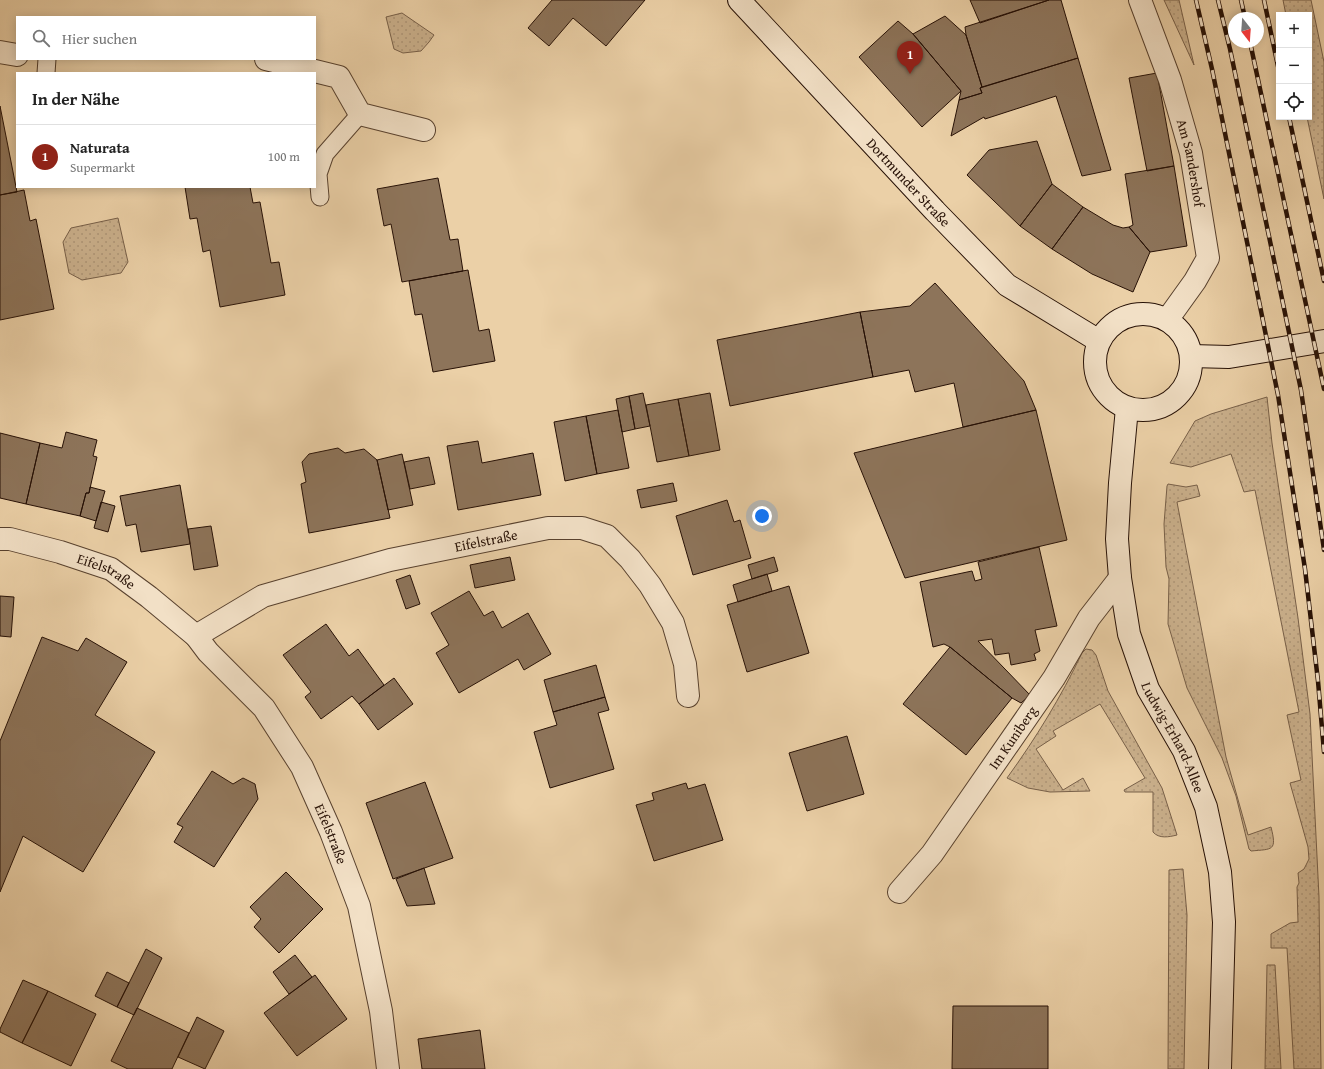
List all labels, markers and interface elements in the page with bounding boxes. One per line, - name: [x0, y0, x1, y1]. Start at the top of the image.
- north arrow: [1228, 12, 1264, 48]
- map controls: [1276, 12, 1312, 120]
- button: +: [1276, 12, 1312, 48]
- search box: [16, 16, 316, 60]
- icon: search: [30, 27, 52, 49]
- text: Hier suchen: [62, 28, 137, 49]
- pin: 1: [897, 41, 923, 74]
- button: −: [1276, 48, 1312, 84]
- button: locate: [1276, 84, 1312, 120]
- text: In der Nähe: [32, 86, 120, 111]
- street label: Am Sandershof: [1172, 117, 1210, 210]
- street label: Dortmunder Straße: [862, 133, 955, 232]
- text: Naturata: [70, 137, 130, 158]
- text: 1: [42, 147, 48, 166]
- text: 100 m: [268, 147, 300, 166]
- text: Supermarkt: [70, 158, 135, 177]
- your location: [752, 506, 772, 526]
- street label: Eifelstraße: [453, 524, 520, 557]
- street label: Eifelstraße: [74, 548, 140, 594]
- street label: Ludwig-Erhard-Allee: [1136, 679, 1210, 796]
- street label: Im Kuniberg: [984, 702, 1042, 773]
- street label: Eifelstraße: [310, 800, 352, 867]

